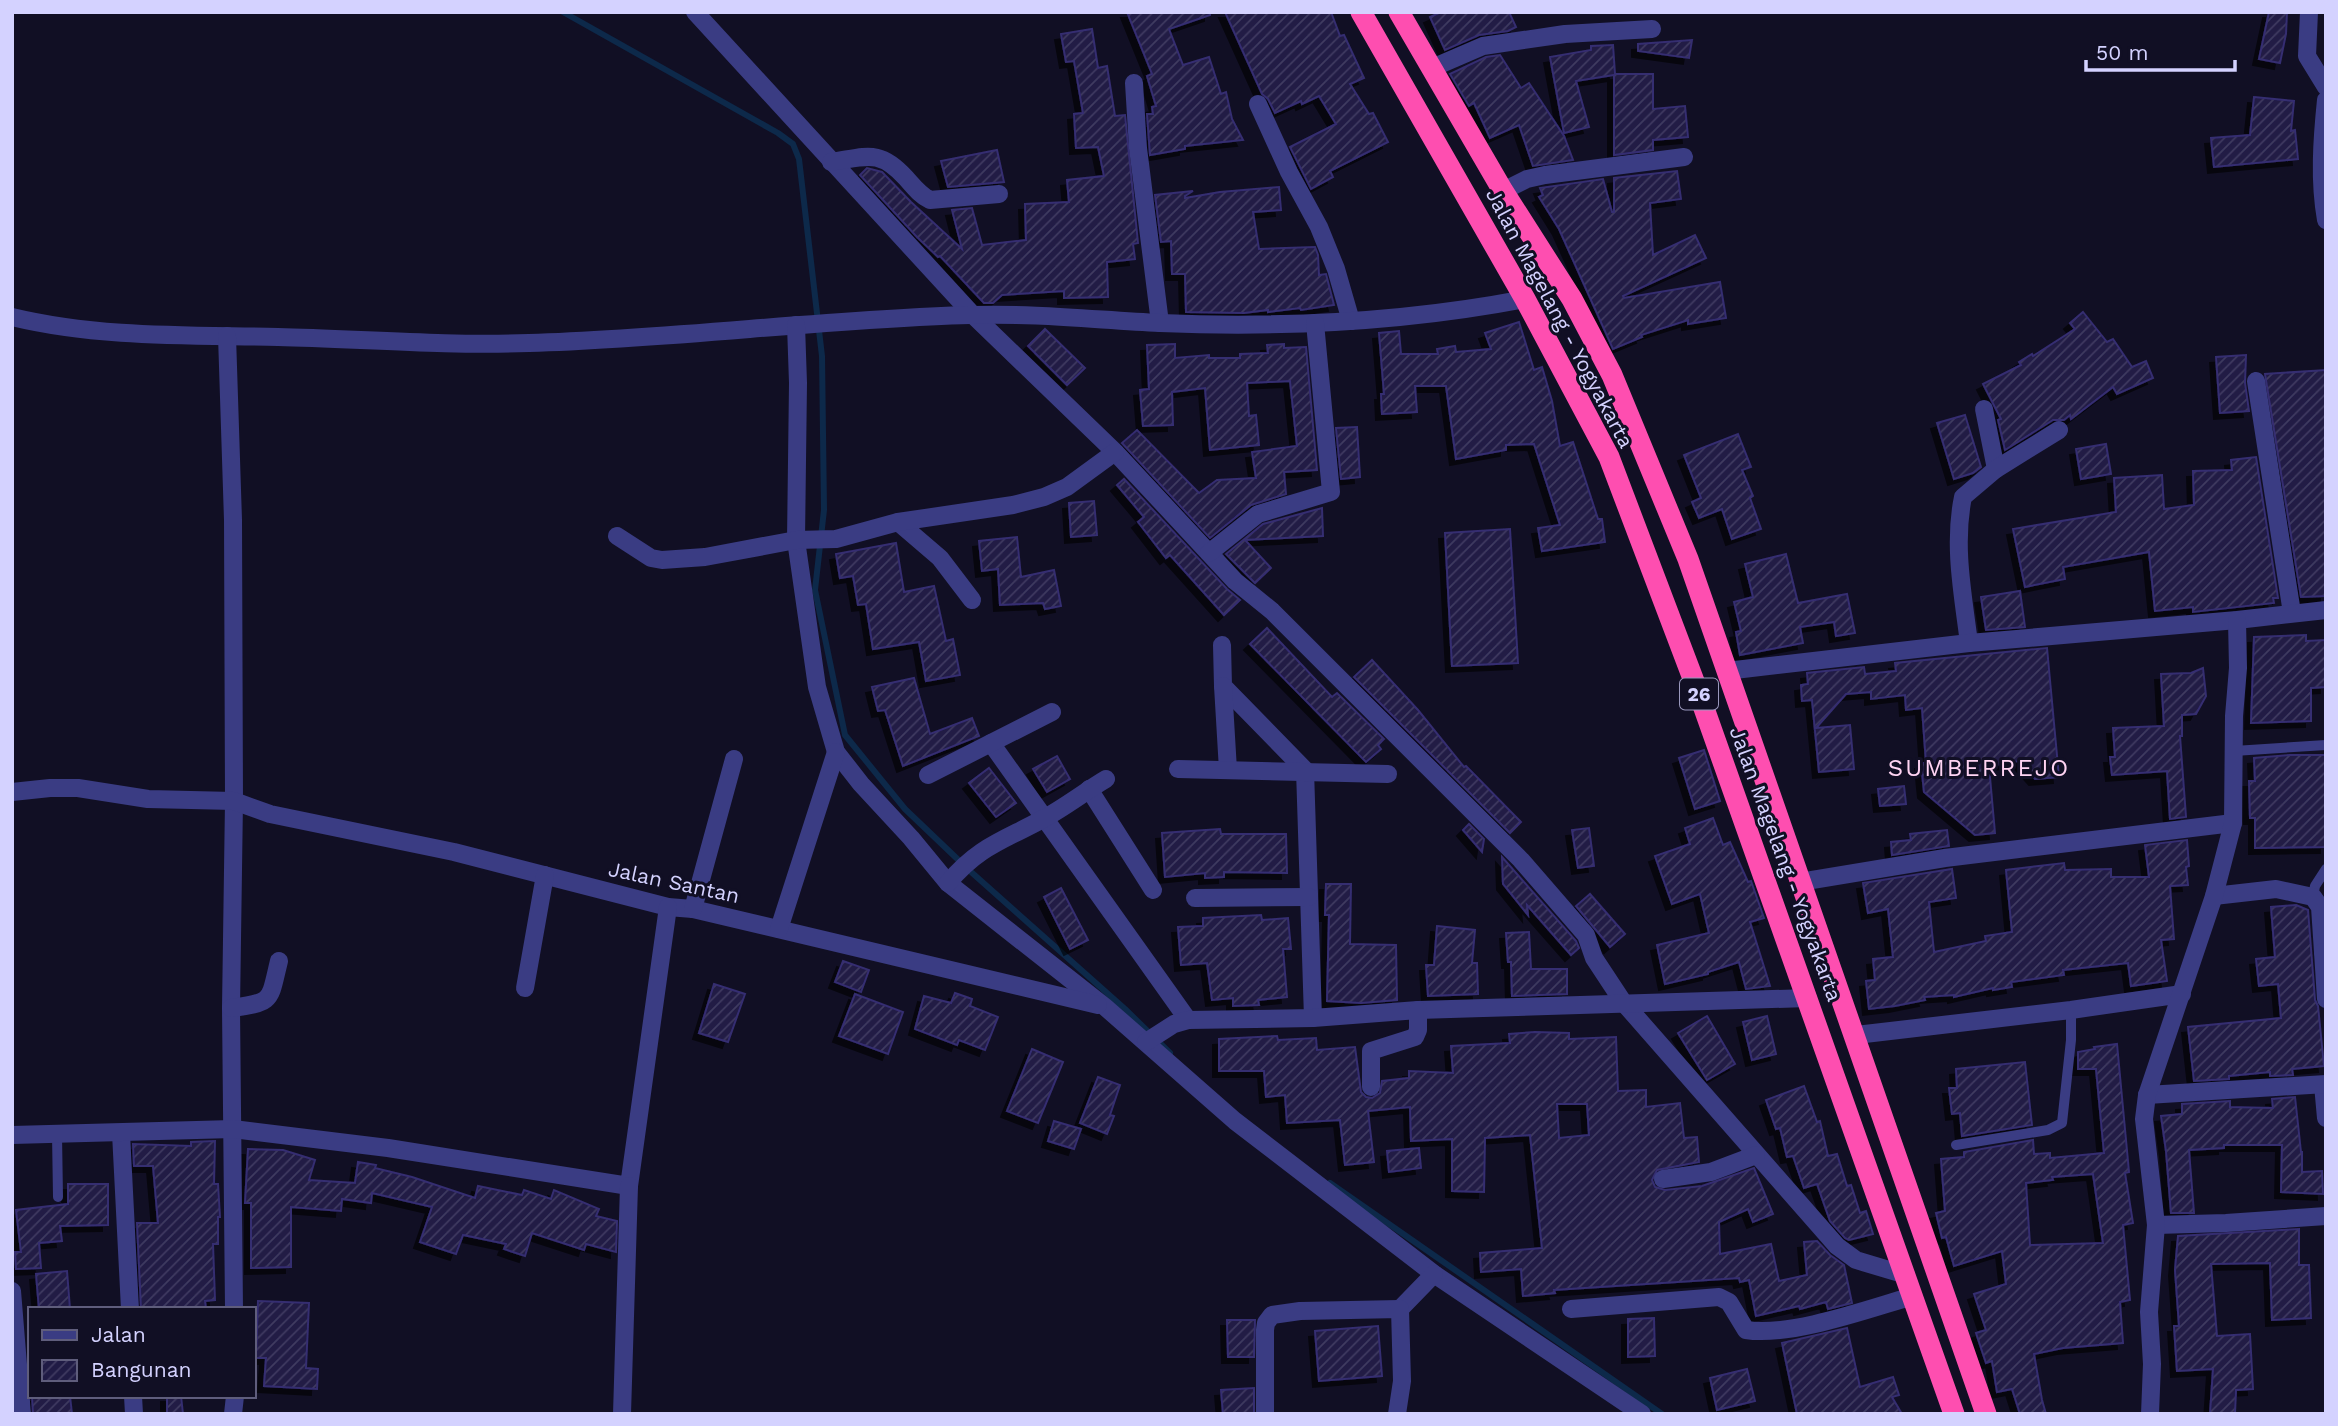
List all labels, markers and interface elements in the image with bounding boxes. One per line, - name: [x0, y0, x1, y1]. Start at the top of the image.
- scale bar: [2086, 28, 2235, 72]
- text: 50 m: [2096, 40, 2148, 65]
- street label: Jalan Magelang - Yogyakarta: [1481, 184, 1639, 452]
- road number: 26: [1680, 678, 1718, 709]
- street label: Jalan Magelang - Yogyakarta: [1725, 723, 1847, 1005]
- district label: SUMBERREJO: [1888, 754, 2070, 782]
- street label: Jalan Santan: [606, 856, 742, 908]
- legend: [28, 1307, 256, 1398]
- text: Jalan: [91, 1322, 146, 1347]
- text: Bangunan: [91, 1357, 192, 1382]

